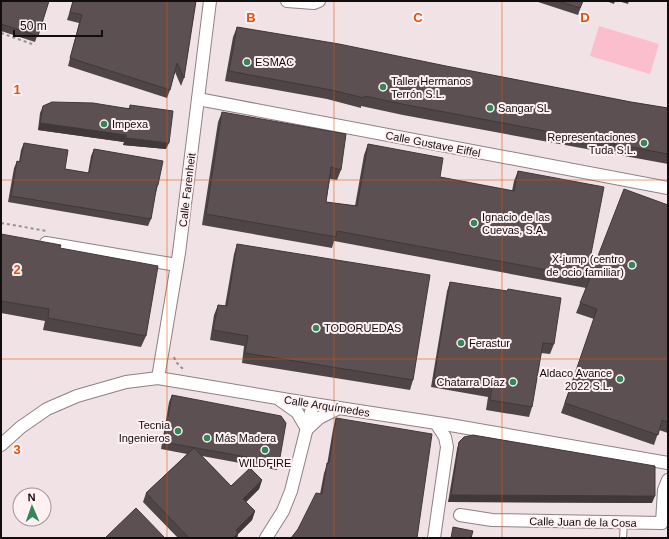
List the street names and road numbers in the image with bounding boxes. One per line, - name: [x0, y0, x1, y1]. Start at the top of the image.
- street label: Calle Gustave Eiffel: [385, 129, 481, 159]
- street label: Calle Farenheit: [176, 152, 198, 228]
- street label: Calle Arquímedes: [283, 393, 371, 419]
- street label: Calle Juan de la Cosa: [529, 515, 638, 529]

